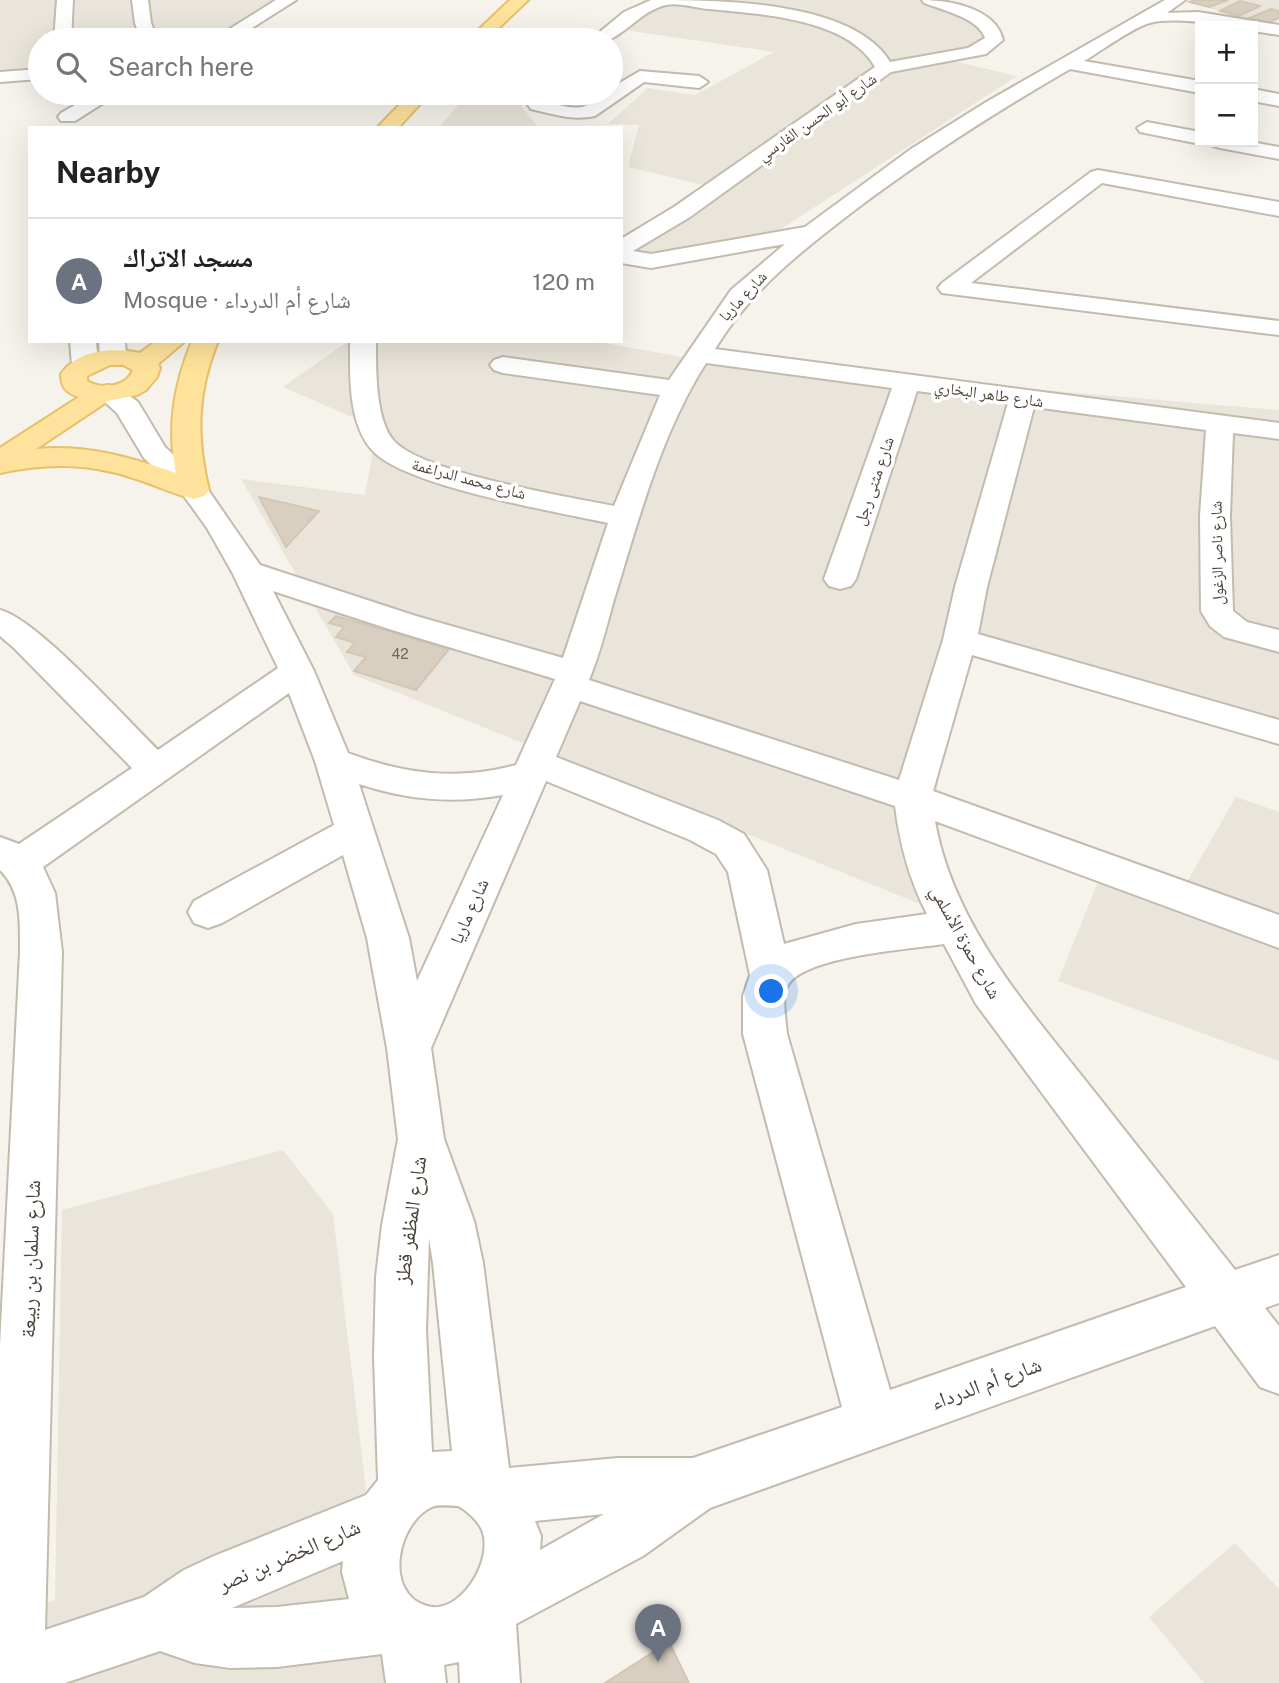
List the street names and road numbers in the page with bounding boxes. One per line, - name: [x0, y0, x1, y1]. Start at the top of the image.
- street label: شارع أبو الحسن الفارسي: [754, 69, 882, 168]
- street label: شارع ماريا: [715, 267, 772, 326]
- street label: شارع طاهر البخاري: [933, 377, 1045, 414]
- street label: شارع مثنى رجل: [850, 434, 899, 528]
- street label: شارع محمد الدراغمة: [410, 455, 528, 504]
- street label: شارع ناصر الزغول: [1207, 501, 1228, 605]
- street label: شارع ماريا: [445, 875, 494, 947]
- street label: شارع حمزة الأسلمي: [922, 882, 1006, 1004]
- street label: شارع المظفر قطز: [389, 1155, 432, 1287]
- street label: شارع سلمان بن ربيعة: [15, 1180, 46, 1339]
- street label: شارع أم الدرداء: [927, 1351, 1045, 1416]
- street label: شارع الخضر بن نصر: [213, 1514, 364, 1598]

